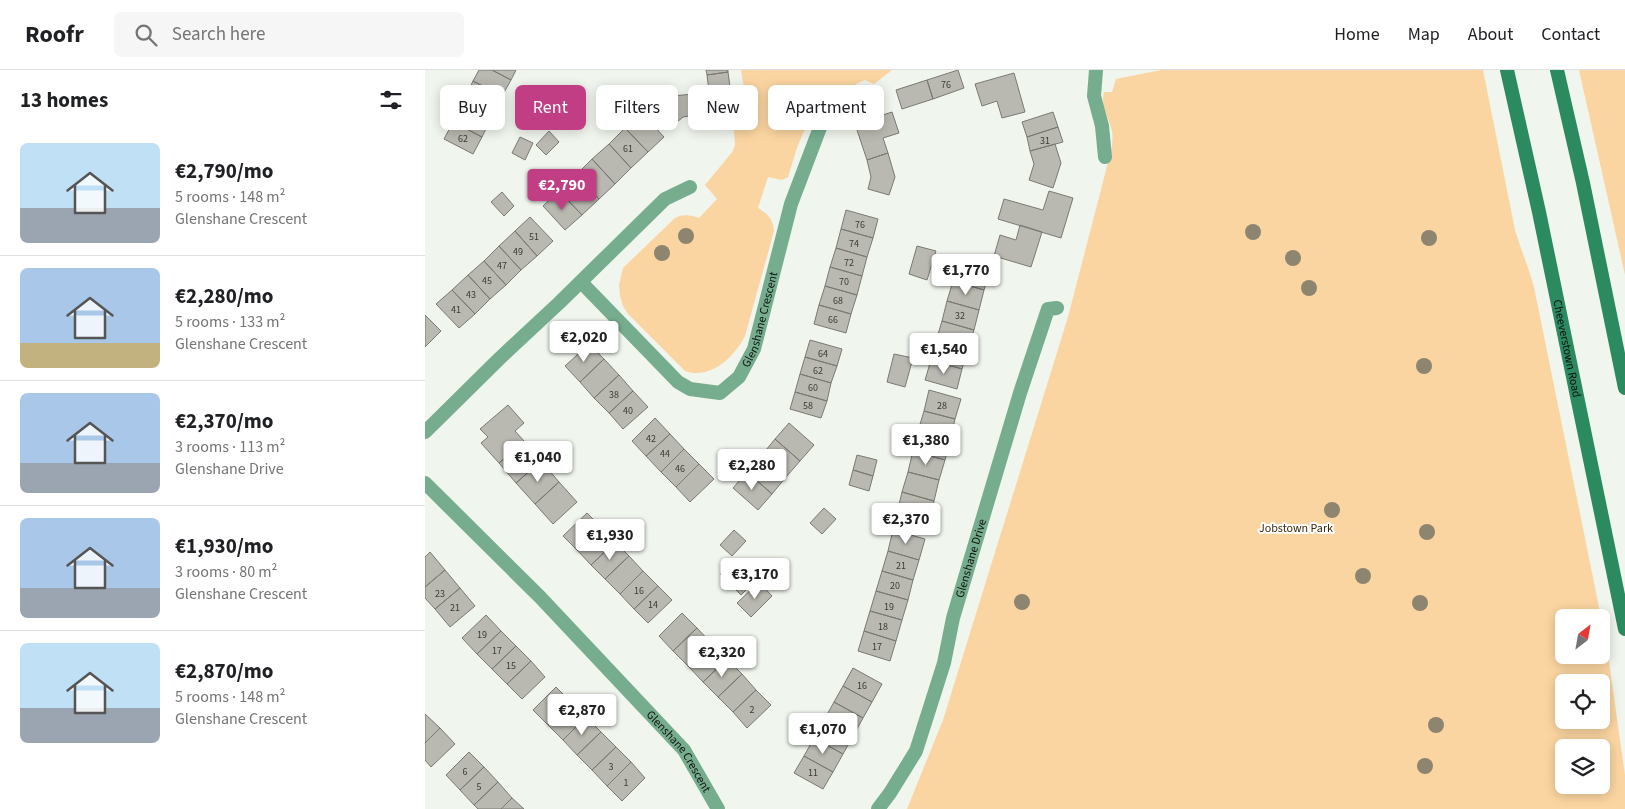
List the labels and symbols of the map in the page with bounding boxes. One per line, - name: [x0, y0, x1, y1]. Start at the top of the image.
- house number: 76: [941, 78, 951, 92]
- house number: 62: [458, 132, 468, 146]
- house number: 31: [1040, 134, 1050, 148]
- house number: 61: [623, 142, 633, 156]
- pin: €2,790: [521, 168, 603, 211]
- house number: 76: [855, 218, 865, 232]
- house number: 51: [529, 230, 539, 244]
- house number: 74: [849, 237, 859, 251]
- house number: 49: [513, 245, 523, 259]
- pin: €1,770: [925, 254, 1007, 296]
- house number: 72: [844, 256, 854, 270]
- house number: 47: [497, 259, 507, 273]
- street label: Glenshane Crescent: [738, 270, 782, 371]
- house number: 45: [482, 274, 492, 288]
- house number: 70: [839, 275, 849, 289]
- house number: 43: [466, 288, 476, 302]
- house number: 68: [833, 294, 843, 308]
- street label: Cheeverstown Road: [1548, 298, 1585, 399]
- house number: 41: [451, 303, 461, 317]
- house number: 32: [955, 309, 965, 323]
- house number: 66: [828, 313, 838, 327]
- pin: €2,020: [543, 320, 625, 363]
- pin: €1,540: [903, 332, 985, 375]
- house number: 64: [818, 347, 828, 361]
- house number: 62: [813, 364, 823, 378]
- house number: 60: [808, 381, 818, 395]
- house number: 38: [609, 388, 619, 402]
- house number: 58: [803, 399, 813, 413]
- house number: 28: [937, 399, 947, 413]
- house number: 40: [623, 404, 633, 418]
- pin: €1,380: [885, 424, 967, 466]
- house number: 42: [646, 432, 656, 446]
- pin: €1,040: [497, 440, 579, 483]
- house number: 44: [660, 447, 670, 461]
- pin: €2,280: [711, 448, 793, 491]
- house number: 46: [675, 462, 685, 476]
- pin: €2,370: [865, 502, 947, 545]
- street label: Glenshane Drive: [951, 517, 991, 600]
- pin: €1,930: [569, 518, 651, 561]
- park label: Jobstown Park: [1259, 520, 1333, 537]
- pin: €3,170: [714, 558, 796, 600]
- house number: 21: [896, 559, 906, 573]
- house number: 20: [890, 579, 900, 593]
- house number: 16: [634, 584, 644, 598]
- house number: 23: [435, 587, 445, 601]
- house number: 14: [648, 598, 658, 612]
- house number: 19: [884, 600, 894, 614]
- house number: 21: [450, 601, 460, 615]
- north arrow: [1555, 609, 1610, 664]
- house number: 18: [878, 620, 888, 634]
- house number: 19: [477, 628, 487, 642]
- pin: €2,320: [681, 636, 763, 678]
- house number: 17: [872, 640, 882, 654]
- house number: 17: [492, 644, 502, 658]
- house number: 15: [506, 659, 516, 673]
- house number: 16: [857, 679, 867, 693]
- pin: €2,870: [541, 694, 623, 736]
- house number: 2: [750, 703, 755, 717]
- street label: Glenshane Crescent: [642, 707, 715, 796]
- pin: €1,070: [782, 712, 864, 755]
- house number: 3: [609, 760, 614, 774]
- house number: 6: [463, 765, 468, 779]
- house number: 11: [808, 766, 818, 780]
- house number: 1: [624, 776, 629, 790]
- house number: 5: [477, 780, 482, 794]

